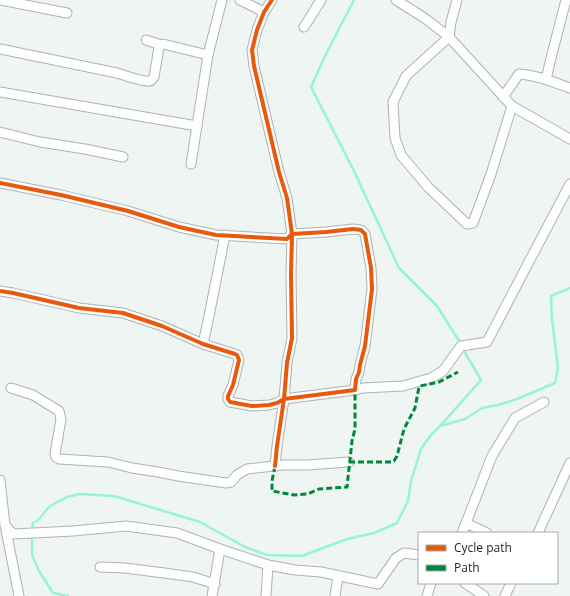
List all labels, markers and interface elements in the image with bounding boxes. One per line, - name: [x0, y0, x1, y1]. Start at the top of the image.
- legend: [418, 532, 558, 584]
- text: Cycle path: [454, 539, 512, 556]
- text: Path: [454, 559, 480, 576]

